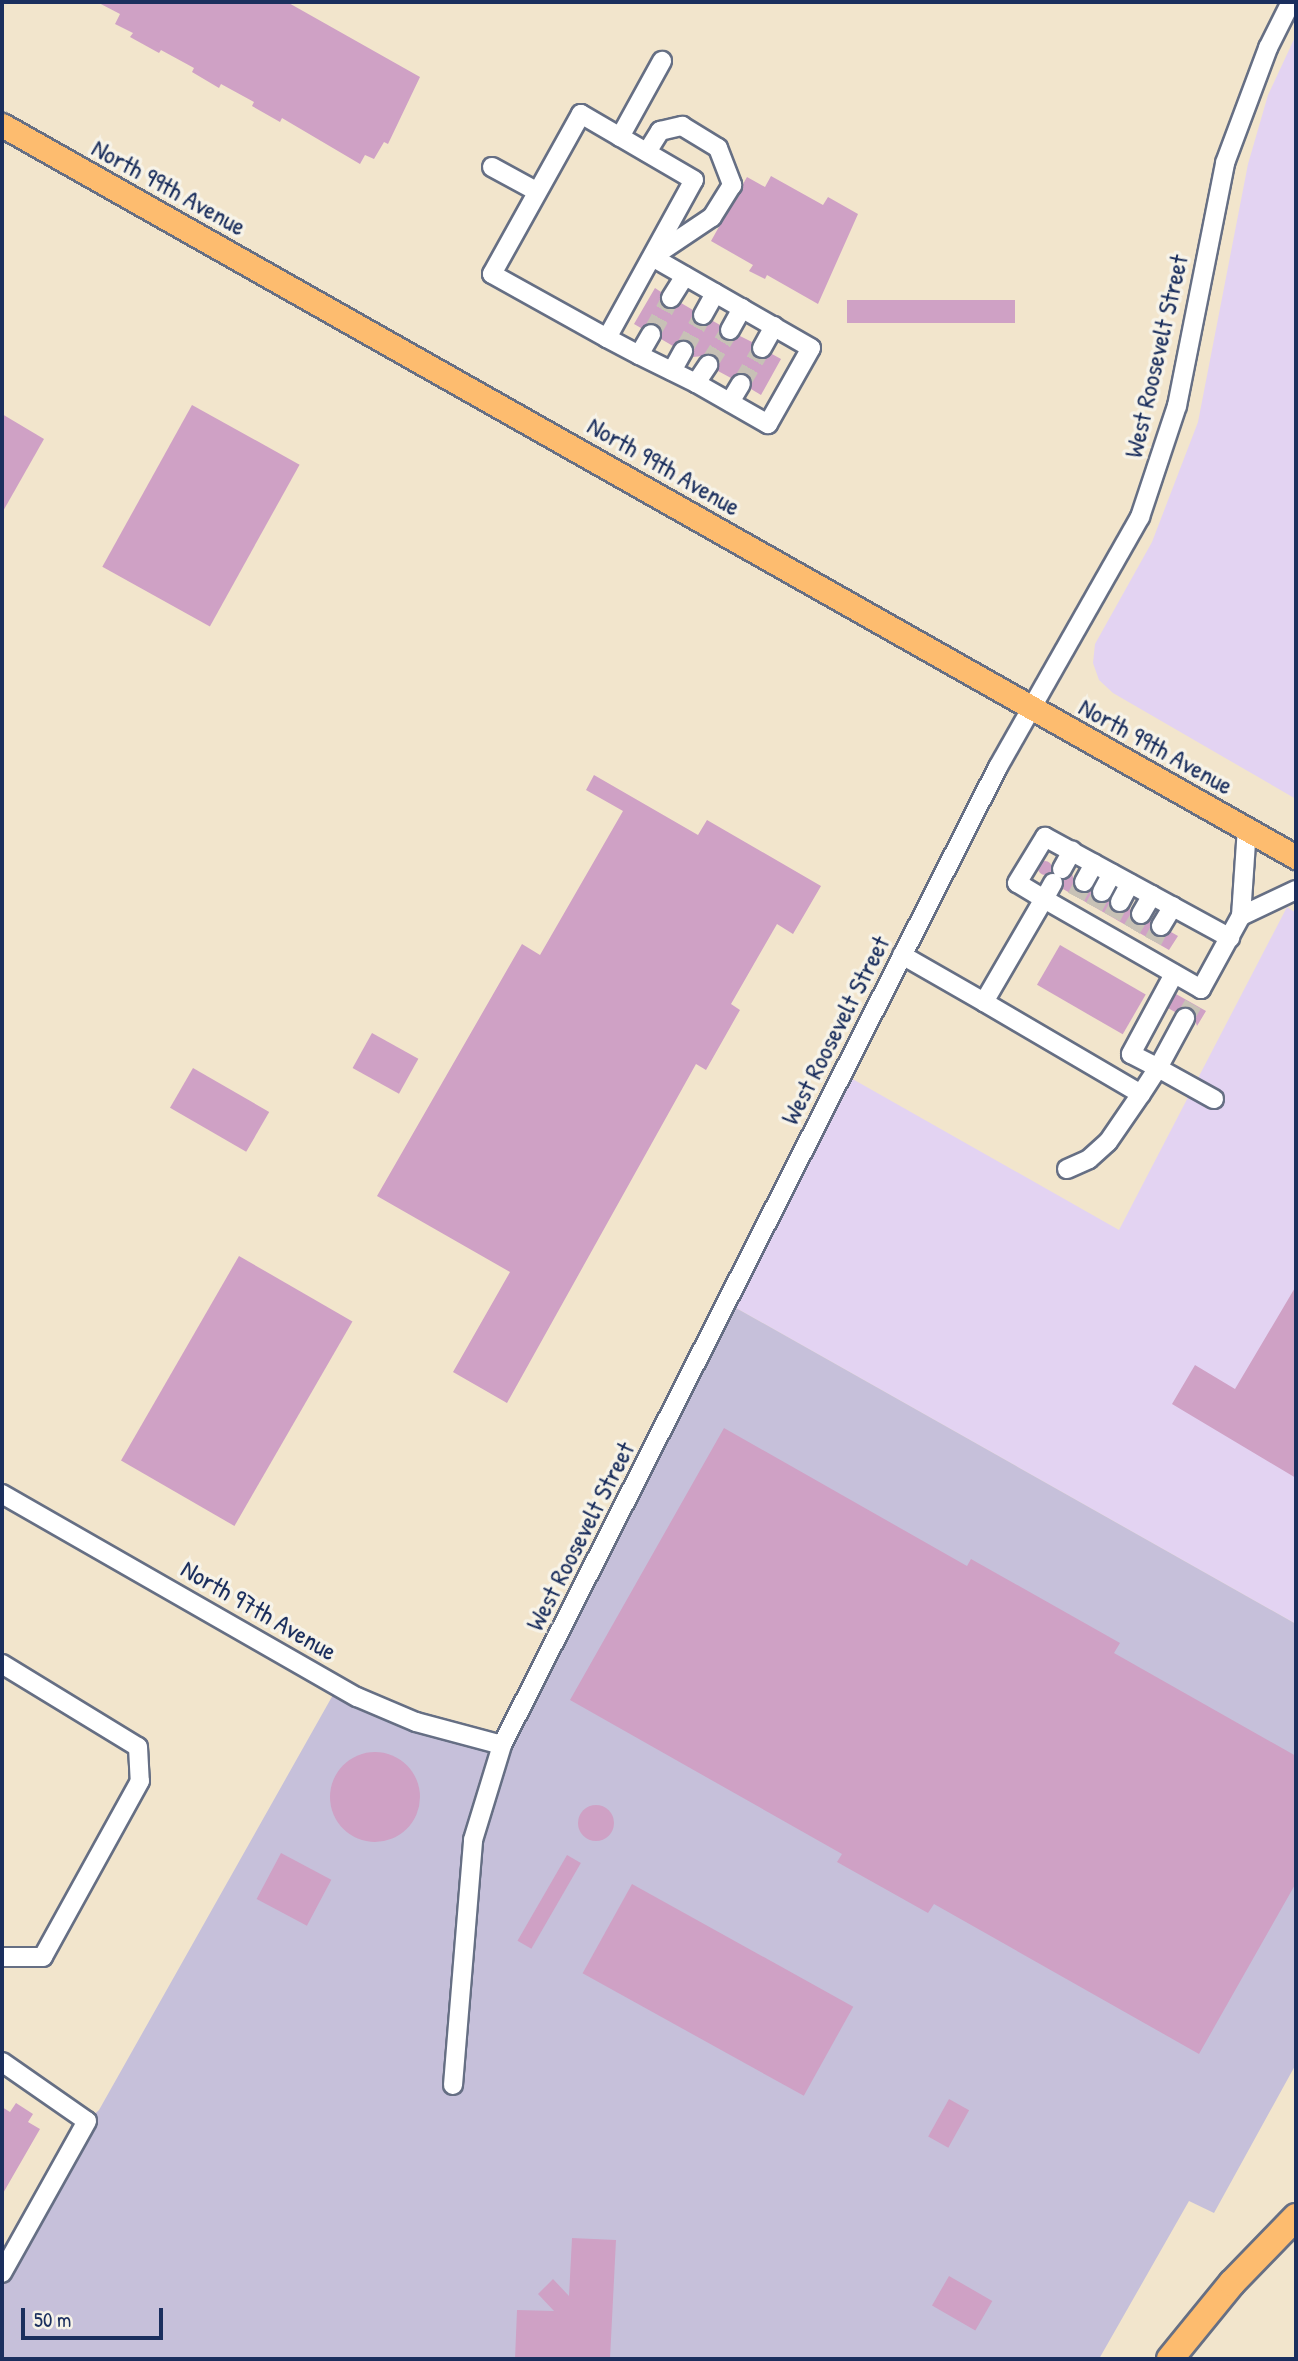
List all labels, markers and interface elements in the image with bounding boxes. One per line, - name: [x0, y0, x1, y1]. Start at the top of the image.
- street label: North 99th Avenue: [87, 132, 251, 242]
- street label: West Roosevelt Street: [1117, 251, 1195, 461]
- street label: North 99th Avenue: [582, 410, 746, 522]
- street label: North 99th Avenue: [1074, 691, 1238, 801]
- street label: West Roosevelt Street: [774, 930, 896, 1130]
- street label: West Roosevelt Street: [519, 1436, 641, 1636]
- street label: North 97th Avenue: [176, 1553, 342, 1667]
- scale bar: [24, 2294, 166, 2338]
- text: 50 m: [34, 2305, 71, 2334]

